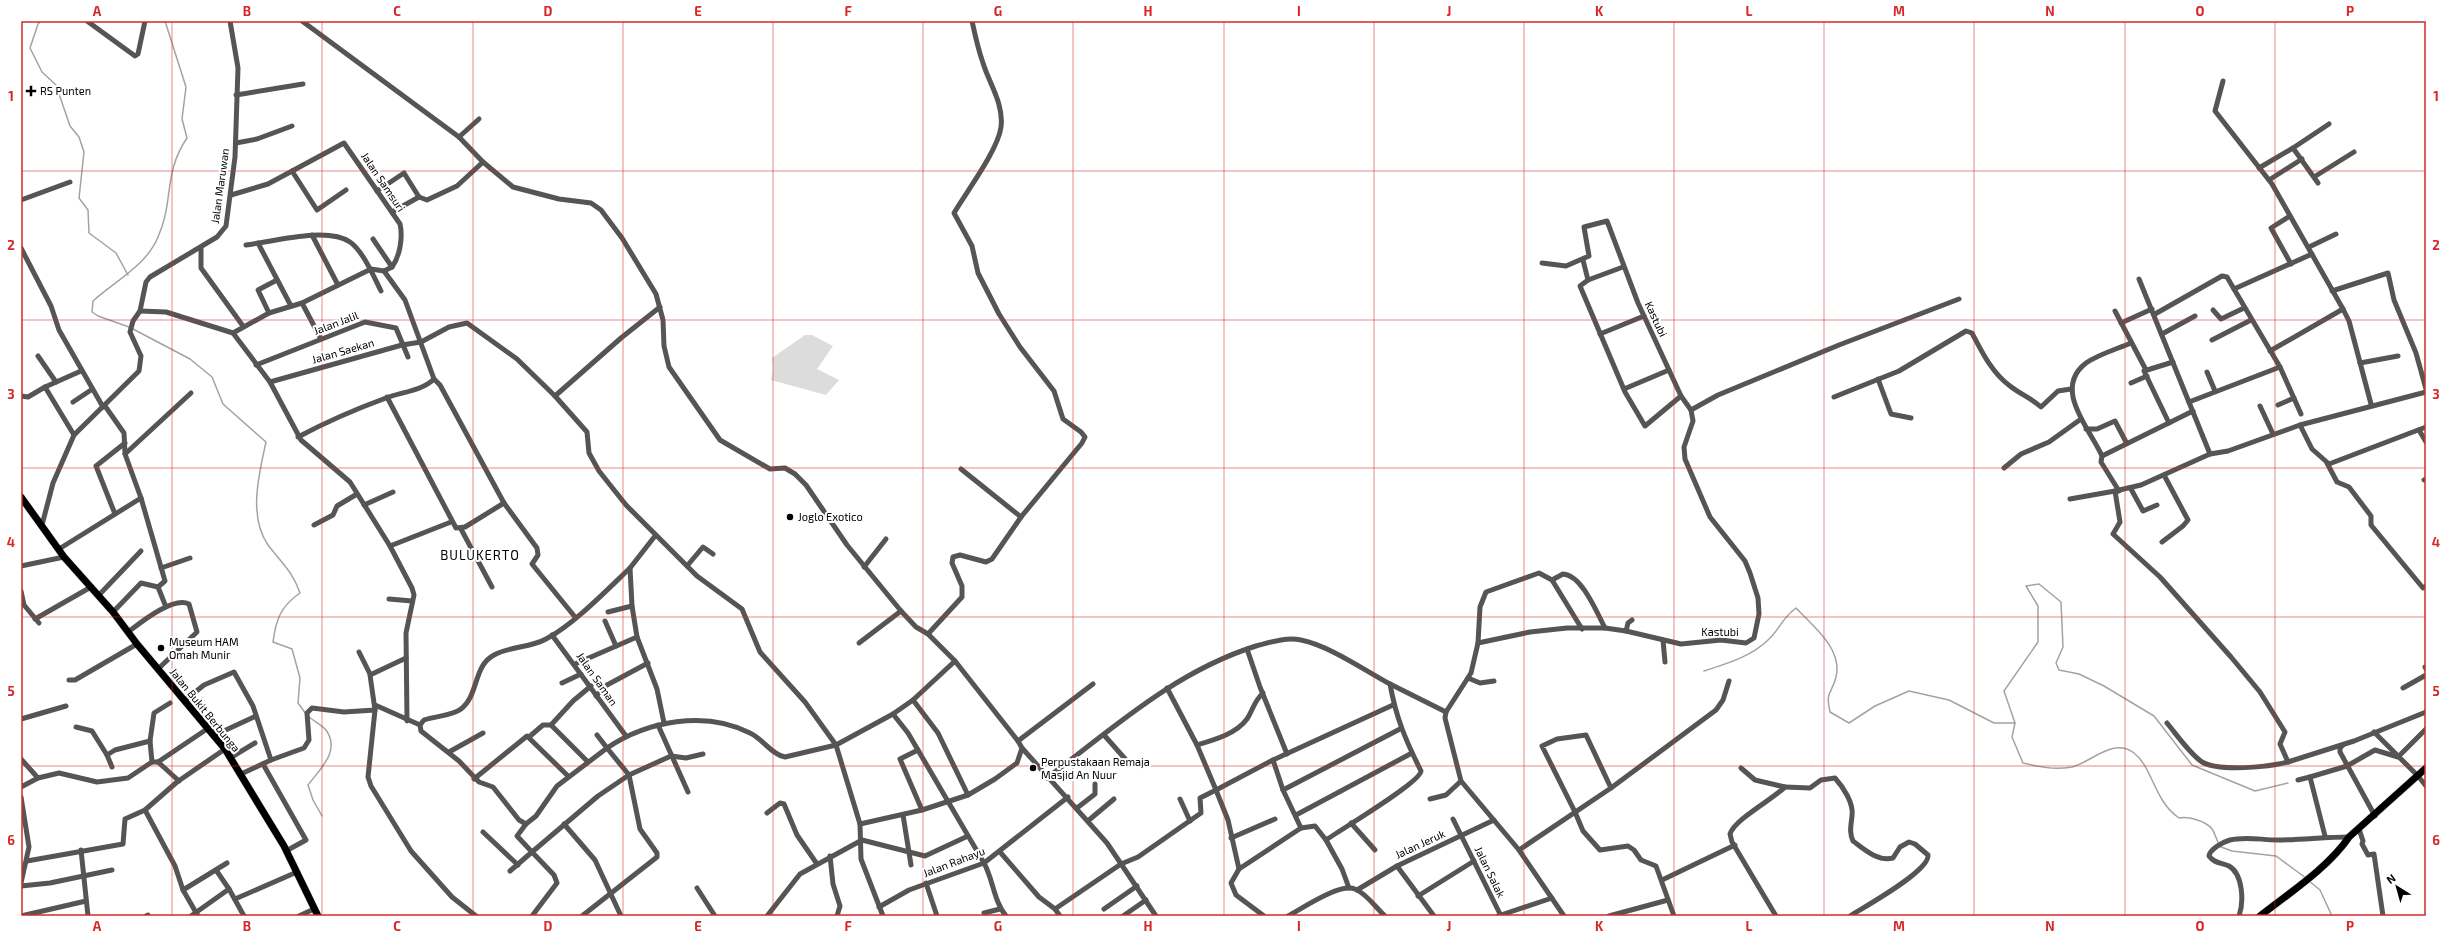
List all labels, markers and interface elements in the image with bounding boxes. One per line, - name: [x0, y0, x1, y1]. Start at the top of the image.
- text: A: [93, 3, 102, 19]
- text: B: [243, 3, 251, 19]
- text: C: [393, 3, 401, 19]
- text: D: [544, 3, 553, 19]
- text: E: [694, 3, 702, 19]
- text: F: [844, 3, 852, 19]
- text: G: [994, 3, 1002, 19]
- text: H: [1144, 3, 1153, 19]
- text: I: [1297, 3, 1301, 19]
- text: J: [1447, 3, 1451, 19]
- text: K: [1595, 3, 1604, 19]
- text: L: [1746, 3, 1753, 19]
- text: M: [1893, 3, 1905, 19]
- text: N: [2045, 3, 2055, 19]
- text: O: [2196, 3, 2205, 19]
- text: P: [2346, 3, 2354, 19]
- place label: RS Punten: [40, 84, 91, 97]
- marker: RS Punten: [25, 85, 37, 97]
- text: 1: [8, 88, 14, 104]
- text: 1: [2433, 88, 2439, 104]
- street label: Jalan Maruwan: [208, 148, 231, 224]
- street label: Jalan Samsuri: [359, 150, 408, 214]
- text: 2: [7, 237, 15, 253]
- text: 2: [2432, 237, 2440, 253]
- street label: Kastubi: [1643, 299, 1670, 339]
- street label: Jalan Jalil: [312, 308, 361, 337]
- street label: Jalan Saekan: [310, 335, 375, 366]
- text: 3: [7, 386, 15, 402]
- text: 3: [2432, 386, 2440, 402]
- place label: Joglo Exotico: [798, 510, 863, 523]
- marker: Joglo Exotico: [785, 512, 795, 522]
- text: 4: [7, 534, 15, 550]
- text: 4: [2432, 534, 2440, 550]
- district label: BULUKERTO: [440, 547, 520, 563]
- street label: Kastubi: [1701, 625, 1739, 638]
- place label: Museum HAM Omah Munir: [169, 635, 239, 661]
- marker: Museum HAM Omah Munir: [156, 643, 166, 653]
- street label: Jalan Saman: [574, 650, 621, 708]
- street label: Jalan Bukit Berbunga: [168, 665, 243, 754]
- text: 5: [7, 683, 15, 699]
- text: 5: [2432, 683, 2440, 699]
- place label: Perpustakaan Remaja Masjid An Nuur: [1041, 755, 1150, 782]
- marker: Perpustakaan Remaja Masjid An Nuur: [1028, 763, 1038, 773]
- street label: Jalan Jeruk: [1393, 826, 1447, 861]
- text: 6: [7, 832, 15, 848]
- text: 6: [2432, 832, 2440, 848]
- street label: Jalan Rahayu: [921, 844, 987, 879]
- street label: Jalan Salak: [1473, 844, 1509, 900]
- north arrow: [2377, 867, 2417, 907]
- text: N: [2384, 871, 2398, 886]
- text: A: [93, 918, 102, 934]
- text: B: [243, 918, 251, 934]
- text: C: [393, 918, 401, 934]
- text: D: [544, 918, 553, 934]
- text: E: [694, 918, 702, 934]
- text: F: [844, 918, 852, 934]
- text: G: [994, 918, 1002, 934]
- text: H: [1144, 918, 1153, 934]
- text: I: [1297, 918, 1301, 934]
- text: J: [1447, 918, 1451, 934]
- text: K: [1595, 918, 1604, 934]
- text: L: [1746, 918, 1753, 934]
- text: M: [1893, 918, 1905, 934]
- text: N: [2045, 918, 2055, 934]
- text: O: [2196, 918, 2205, 934]
- text: P: [2346, 918, 2354, 934]

